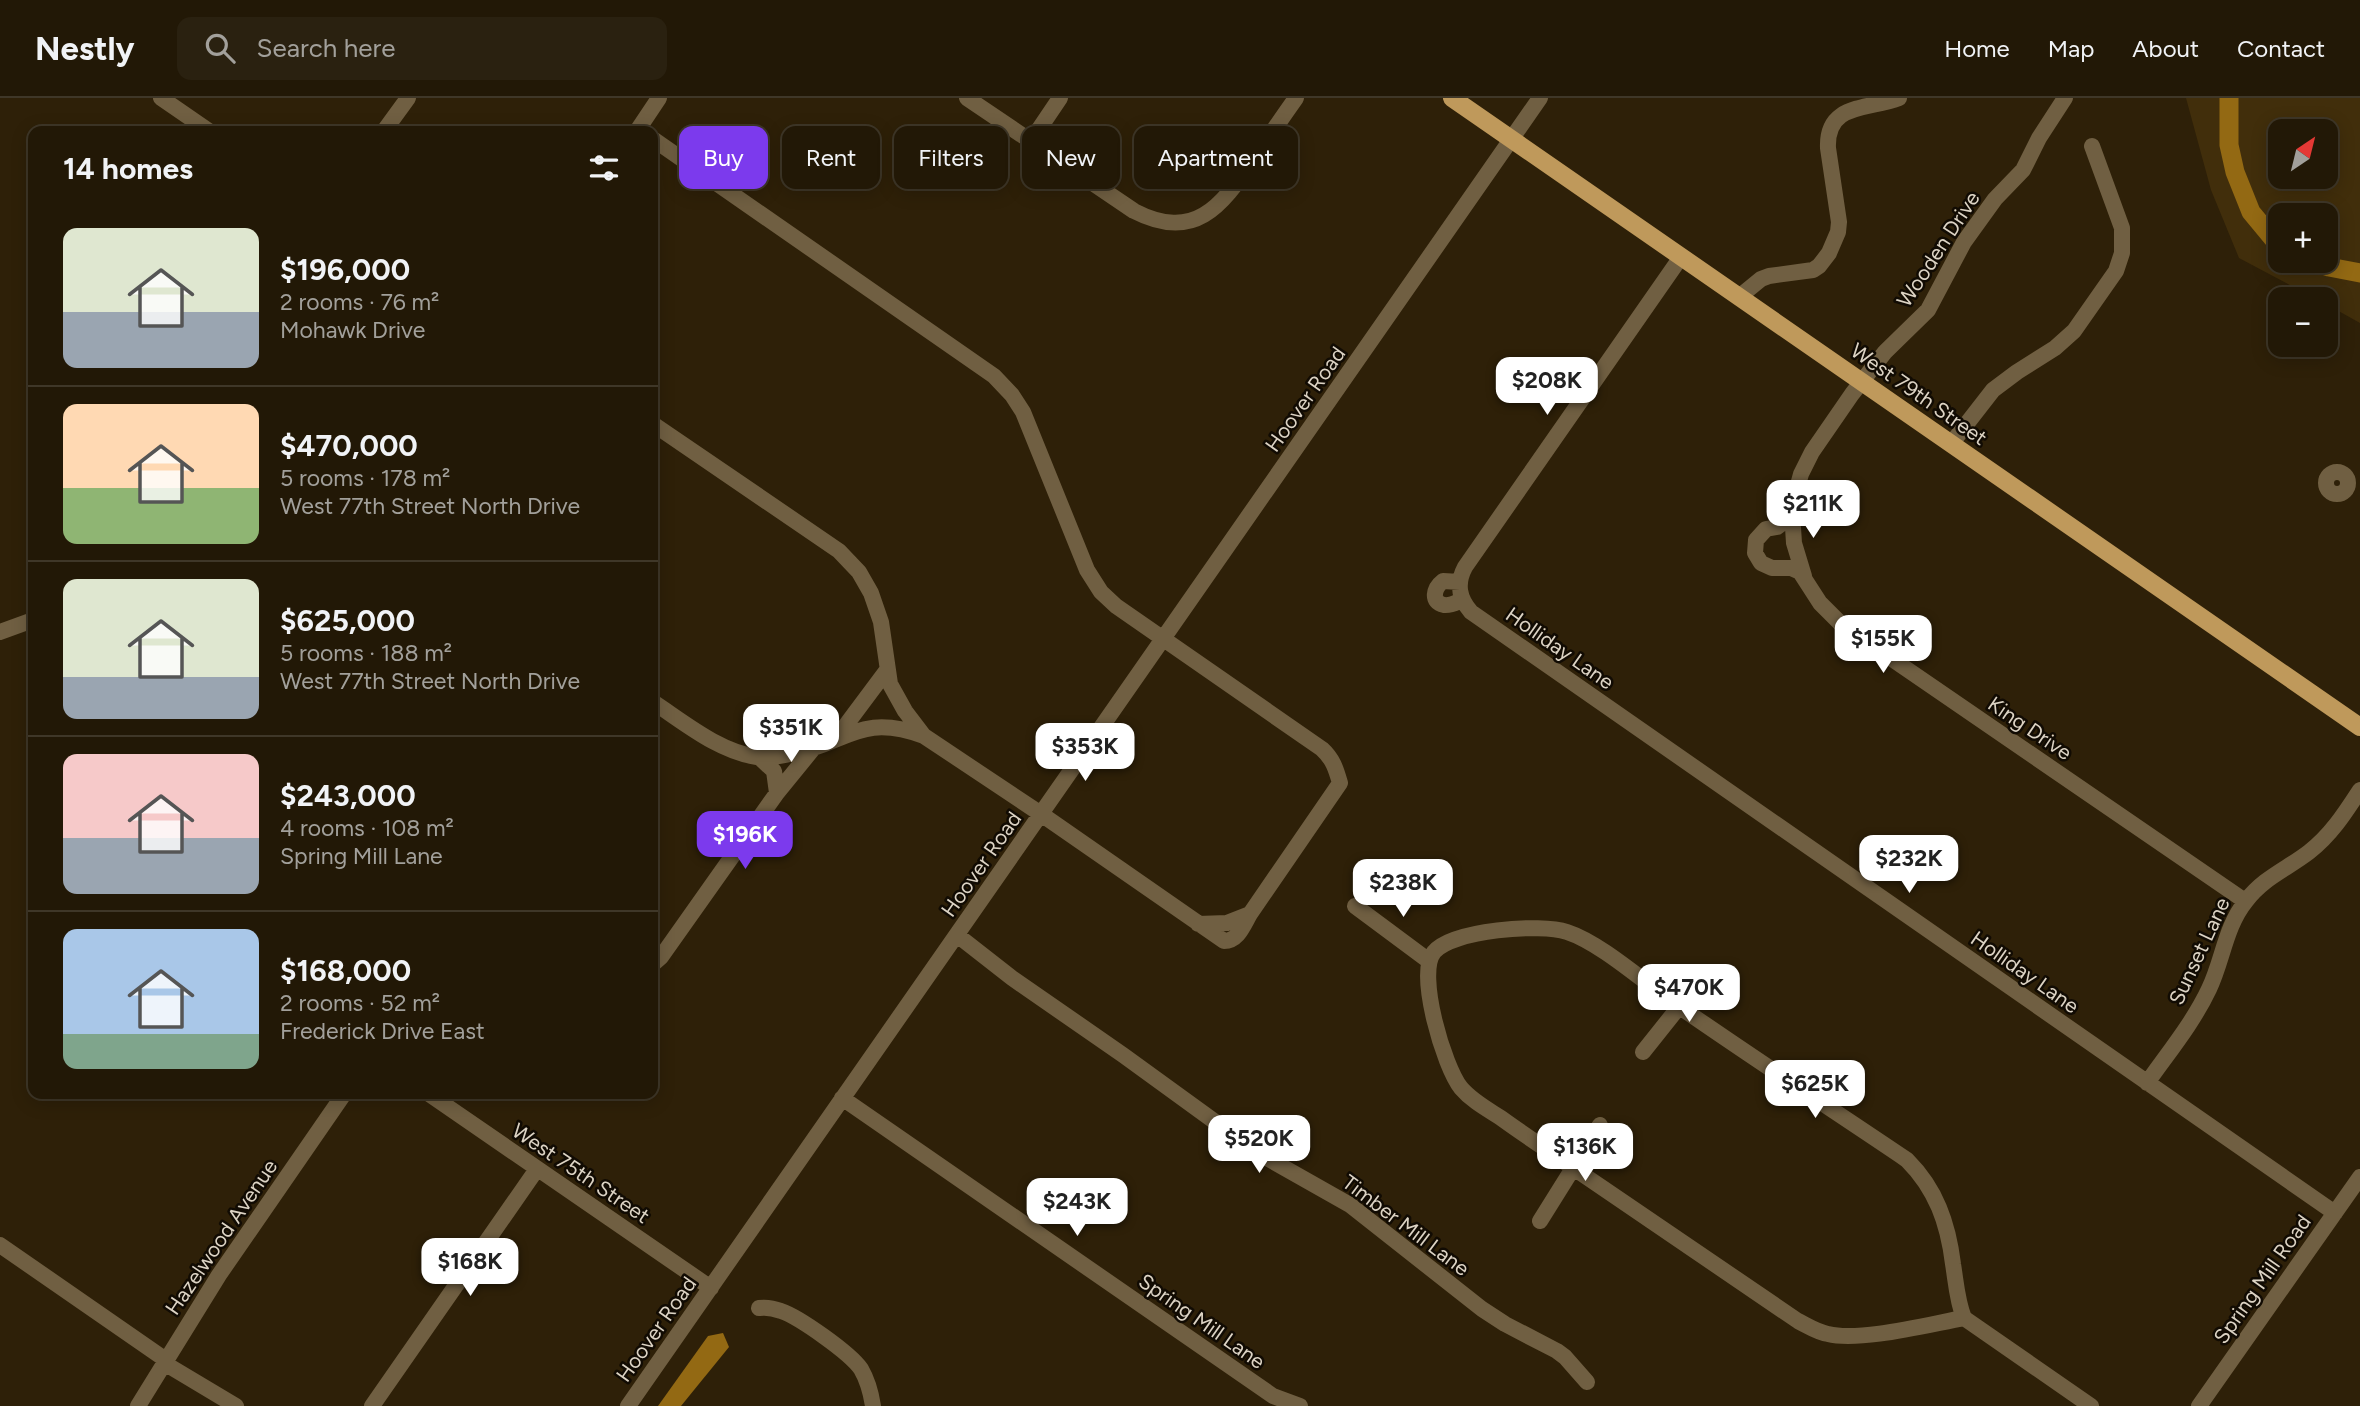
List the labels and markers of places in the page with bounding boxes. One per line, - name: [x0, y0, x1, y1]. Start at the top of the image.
- pin: $208K: [1498, 358, 1596, 417]
- pin: $211K: [1764, 480, 1862, 540]
- pin: $155K: [1834, 616, 1932, 675]
- pin: $351K: [742, 704, 840, 764]
- pin: $353K: [1036, 724, 1134, 783]
- pin: $196K: [696, 812, 794, 871]
- pin: $232K: [1860, 836, 1958, 895]
- pin: $238K: [1354, 860, 1452, 919]
- pin: $470K: [1640, 964, 1738, 1024]
- pin: $625K: [1766, 1060, 1864, 1120]
- pin: $520K: [1210, 1116, 1308, 1175]
- pin: $136K: [1536, 1124, 1634, 1183]
- pin: $243K: [1028, 1178, 1126, 1238]
- pin: $168K: [421, 1238, 519, 1298]

